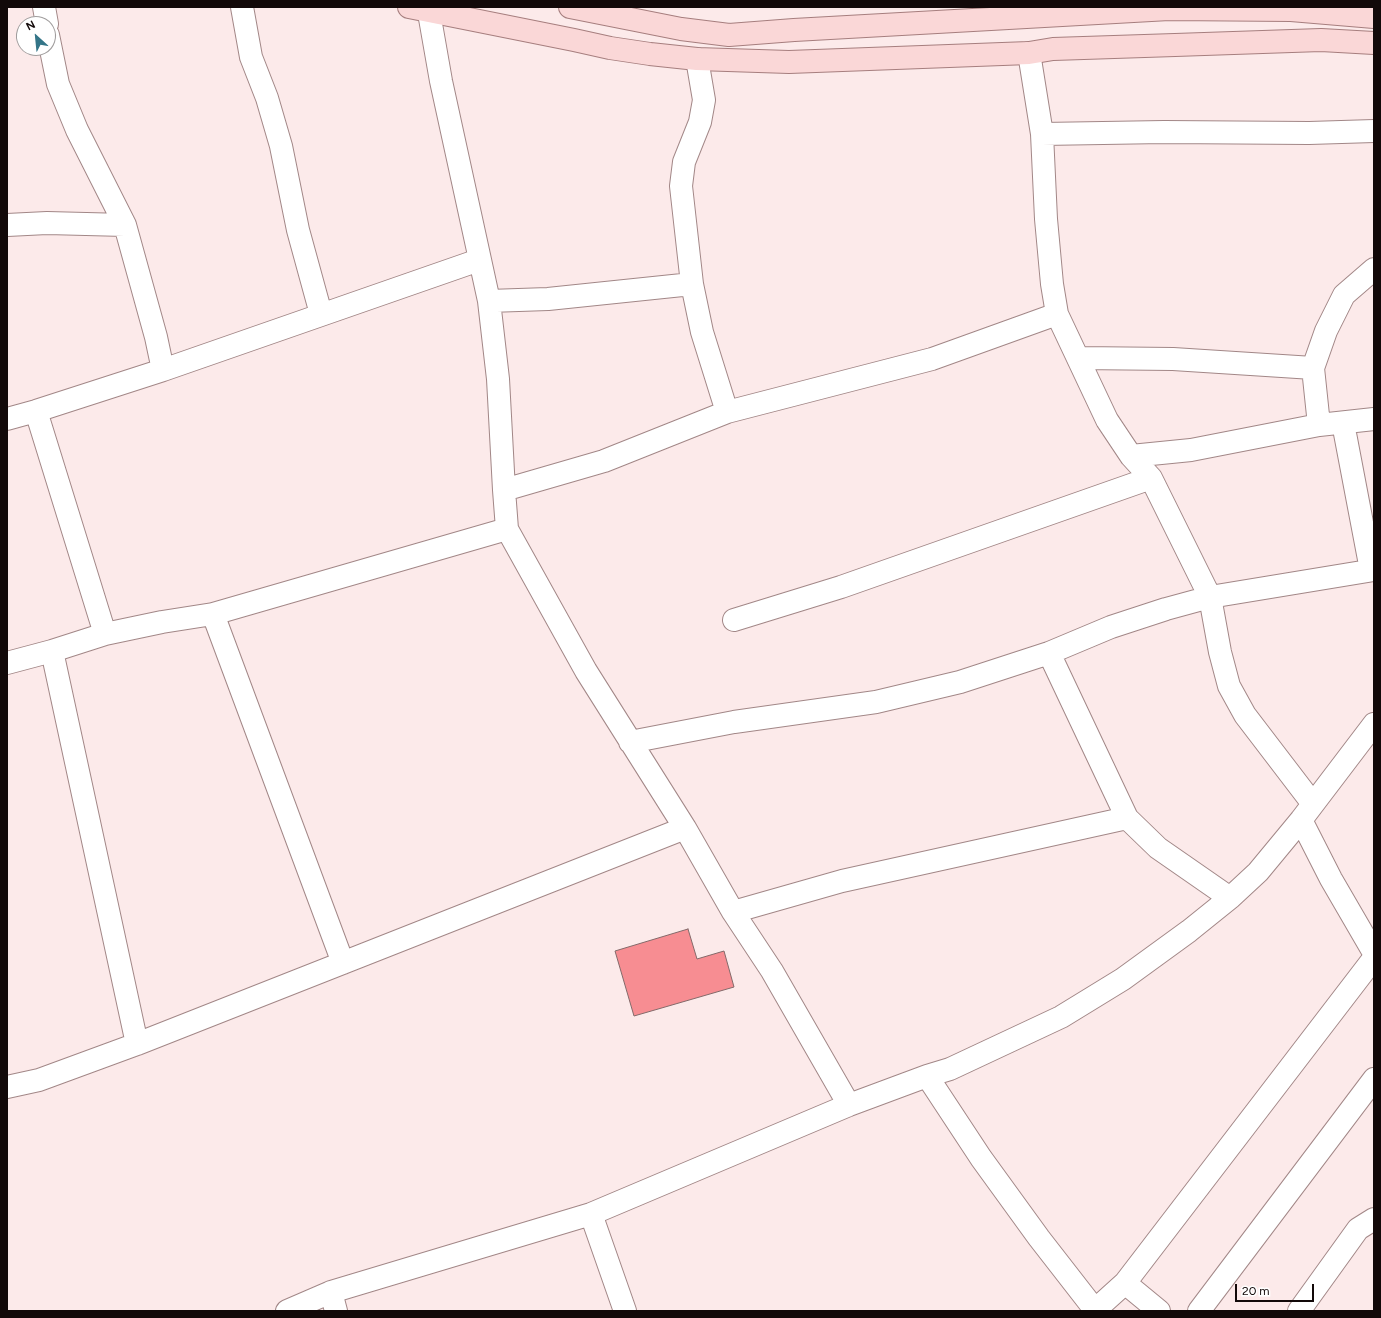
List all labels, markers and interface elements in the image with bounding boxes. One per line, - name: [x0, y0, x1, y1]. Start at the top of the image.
- north arrow: [16, 16, 56, 56]
- text: N: [24, 18, 38, 33]
- scale bar: [1237, 1276, 1316, 1302]
- text: 20 m: [1242, 1284, 1270, 1298]

